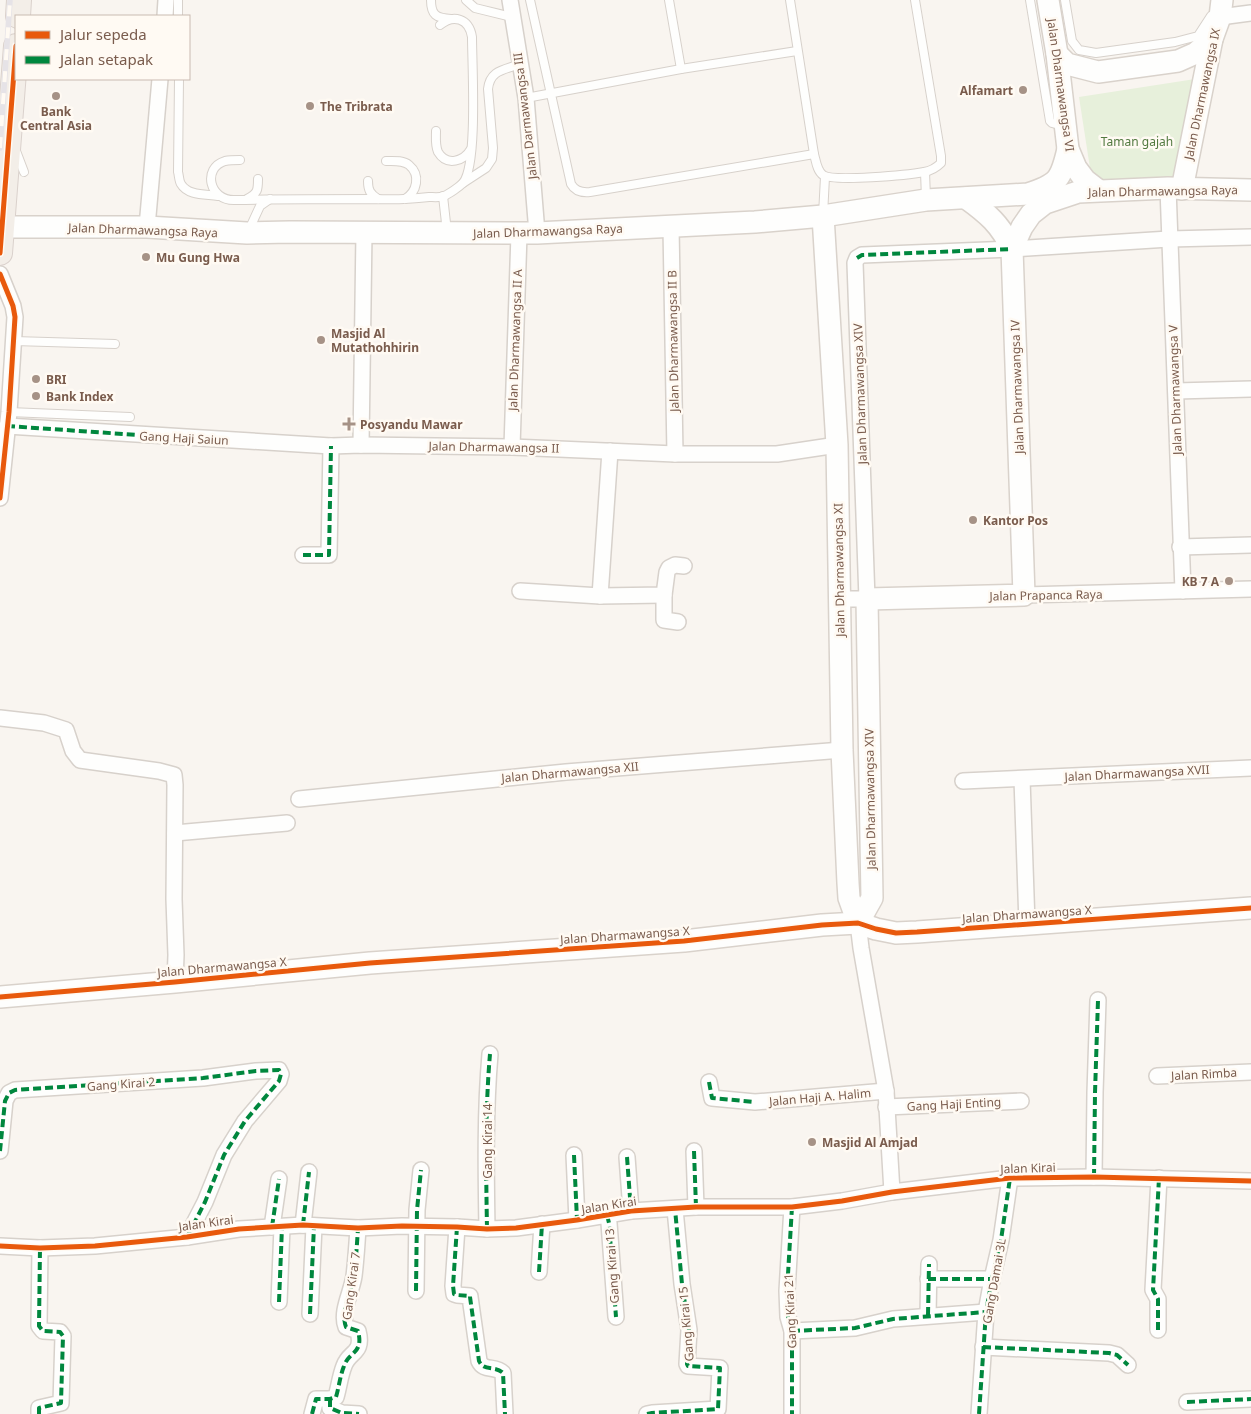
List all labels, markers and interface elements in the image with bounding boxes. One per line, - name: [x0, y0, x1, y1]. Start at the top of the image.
- legend: [15, 15, 190, 80]
- street label: Jalan Dharmawangsa VI: [1043, 16, 1079, 153]
- text: Jalur sepeda: [58, 24, 147, 44]
- street label: Jalan Dharmawangsa IX: [1180, 27, 1224, 162]
- text: Jalan setapak: [58, 49, 153, 69]
- street label: Jalan Darmawangsa III: [509, 52, 541, 181]
- place label: Alfamart: [960, 82, 1013, 99]
- marker: Alfamart: [1017, 84, 1029, 96]
- marker: Bank Central Asia: [50, 90, 62, 102]
- place label: The Tribrata: [320, 98, 393, 115]
- marker: The Tribrata: [304, 100, 316, 112]
- place label: Bank Central Asia: [20, 103, 92, 134]
- park label: Taman gajah: [1101, 133, 1173, 150]
- street label: Jalan Dharmawangsa Raya: [1087, 181, 1238, 201]
- street label: Jalan Dharmawangsa Raya: [67, 219, 218, 241]
- street label: Jalan Dharmawangsa Raya: [472, 220, 623, 242]
- place label: Mu Gung Hwa: [156, 249, 240, 266]
- marker: Mu Gung Hwa: [140, 251, 152, 263]
- street label: Jalan Dharmawangsa II A: [504, 269, 526, 412]
- street label: Jalan Dharmawangsa II B: [663, 270, 683, 413]
- street label: Jalan Dharmawangsa IV: [1006, 319, 1028, 455]
- street label: Jalan Dharmawangsa XIV: [849, 322, 871, 466]
- street label: Jalan Dharmawangsa V: [1164, 324, 1186, 456]
- place label: Masjid Al Mutathohhirin: [331, 325, 419, 356]
- marker: Masjid Al Mutathohhirin: [315, 334, 327, 346]
- place label: BRI: [46, 371, 67, 388]
- marker: BRI: [30, 373, 42, 385]
- place label: Bank Index: [46, 388, 114, 405]
- marker: Bank Index: [30, 390, 42, 402]
- place label: Posyandu Mawar: [360, 416, 463, 433]
- marker: Posyandu Mawar: [342, 417, 356, 431]
- street label: Gang Haji Saiun: [139, 427, 229, 449]
- street label: Jalan Dharmawangsa II: [427, 437, 560, 457]
- street label: Jalan Dharmawangsa XI: [829, 503, 849, 638]
- place label: Kantor Pos: [983, 512, 1048, 529]
- marker: Kantor Pos: [967, 514, 979, 526]
- place label: KB 7 A: [1182, 573, 1220, 590]
- marker: KB 7 A: [1223, 575, 1235, 587]
- street label: Jalan Prapanca Raya: [988, 586, 1103, 605]
- street label: Jalan Dharmawangsa XIV: [860, 728, 880, 871]
- street label: Jalan Dharmawangsa XII: [500, 758, 639, 787]
- street label: Jalan Dharmawangsa XVII: [1063, 761, 1210, 785]
- street label: Jalan Dharmawangsa X: [961, 901, 1092, 927]
- street label: Jalan Dharmawangsa X: [559, 922, 690, 948]
- street label: Jalan Dharmawangsa X: [156, 953, 287, 981]
- street label: Jalan Rimba: [1169, 1064, 1238, 1084]
- street label: Gang Kirai 2: [86, 1073, 156, 1095]
- street label: Jalan Haji A. Halim: [767, 1084, 872, 1110]
- street label: Gang Haji Enting: [906, 1093, 1002, 1115]
- street label: Gang Kirai 14: [479, 1103, 496, 1179]
- place label: Masjid Al Amjad: [822, 1134, 918, 1151]
- marker: Masjid Al Amjad: [806, 1136, 818, 1148]
- street label: Jalan Kirai: [999, 1159, 1056, 1177]
- street label: Jalan Kirai: [579, 1192, 638, 1218]
- street label: Jalan Kirai: [176, 1211, 235, 1235]
- street label: Gang Kirai 13: [601, 1228, 623, 1304]
- street label: Gang Damai 3L: [978, 1237, 1010, 1325]
- street label: Gang Kirai 7: [338, 1251, 364, 1321]
- street label: Gang Kirai 21: [780, 1273, 800, 1349]
- street label: Gang Kirai 15: [674, 1286, 698, 1362]

